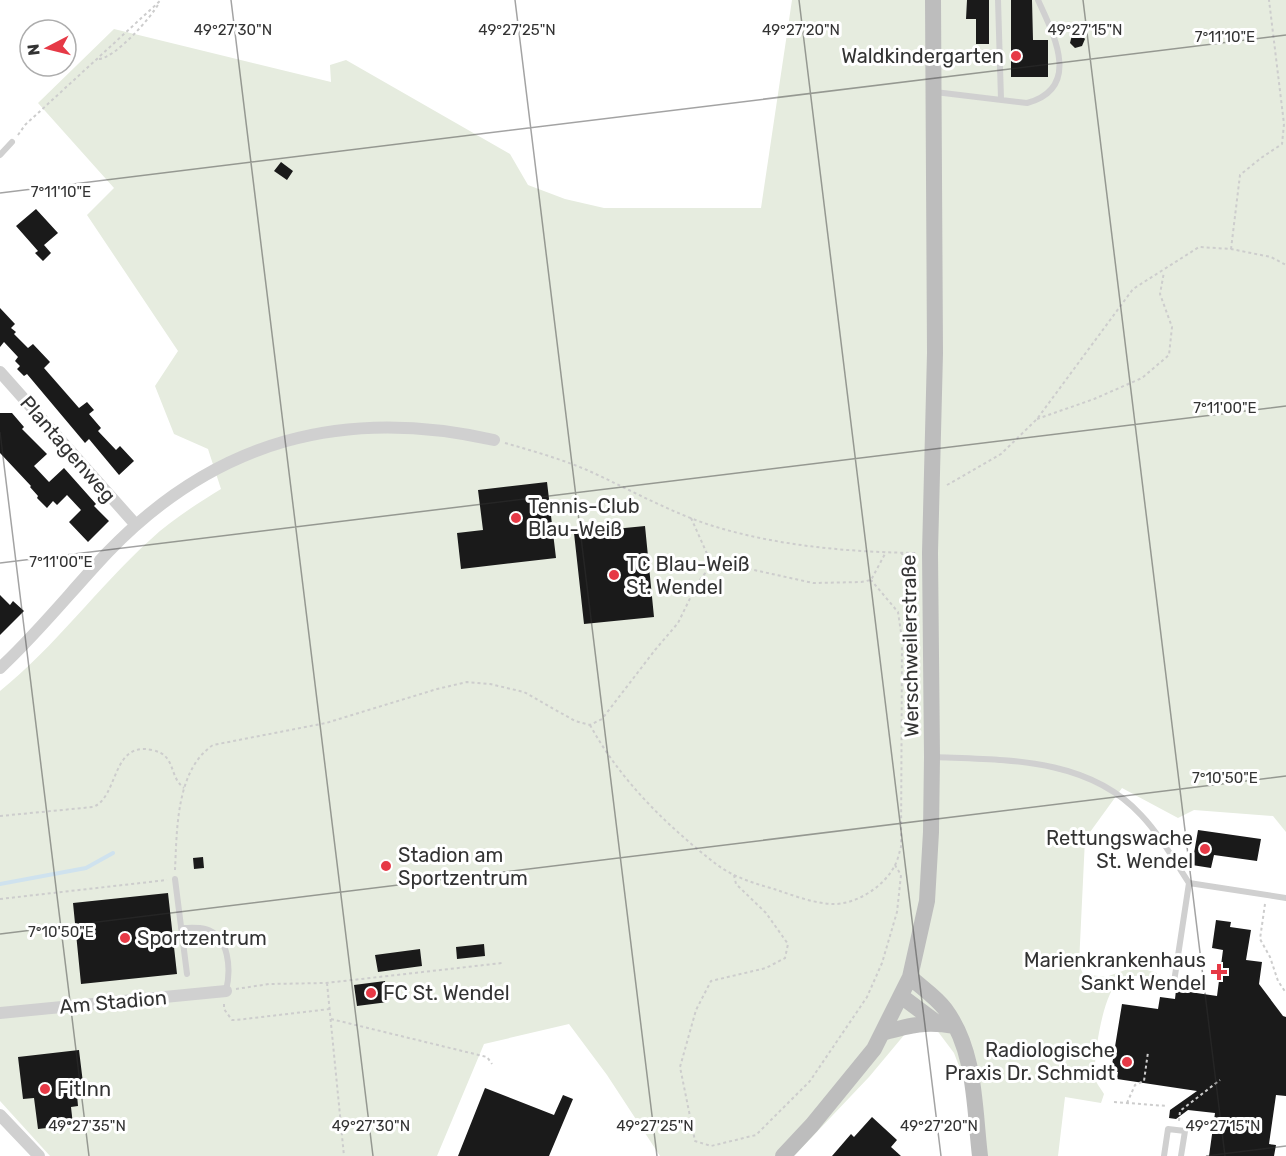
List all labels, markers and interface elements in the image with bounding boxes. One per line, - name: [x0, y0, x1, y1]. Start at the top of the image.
- north arrow: [18, 18, 78, 78]
- text: 49°27'30"N: [194, 21, 272, 39]
- text: 49°27'25"N: [478, 21, 556, 39]
- text: 49°27'20"N: [762, 21, 840, 39]
- text: 49°27'15"N: [1047, 21, 1123, 39]
- text: 7°11'10"E: [1195, 28, 1255, 46]
- text: N: [23, 43, 44, 57]
- place label: Waldkindergarten: [841, 44, 1004, 68]
- marker: Waldkindergarten: [1009, 49, 1023, 63]
- text: 7°11'10"E: [31, 183, 91, 201]
- street label: Plantagenweg: [15, 391, 121, 507]
- text: 7°11'00"E: [1193, 399, 1257, 417]
- place label: Tennis-Club Blau-Weiß: [528, 494, 640, 541]
- marker: Tennis-Club Blau-Weiß: [509, 511, 523, 525]
- place label: TC Blau-Weiß St. Wendel: [626, 552, 750, 599]
- text: 7°11'00"E: [29, 553, 93, 571]
- street label: Werschweilerstraße: [896, 554, 924, 738]
- marker: TC Blau-Weiß St. Wendel: [607, 568, 621, 582]
- text: 7°10'50"E: [1192, 769, 1258, 787]
- place label: Rettungswache St. Wendel: [1046, 826, 1193, 873]
- marker: Rettungswache St. Wendel: [1198, 842, 1212, 856]
- place label: Stadion am Sportzentrum: [398, 843, 528, 890]
- marker: Stadion am Sportzentrum: [379, 859, 393, 873]
- text: 7°10'50"E: [28, 923, 94, 941]
- place label: Sportzentrum: [137, 926, 267, 950]
- marker: Sportzentrum: [118, 931, 132, 945]
- place label: Marienkrankenhaus Sankt Wendel: [1024, 948, 1206, 995]
- marker: Marienkrankenhaus Sankt Wendel: [1210, 963, 1228, 981]
- place label: FC St. Wendel: [383, 981, 510, 1005]
- street label: Am Stadion: [58, 985, 168, 1019]
- marker: FC St. Wendel: [364, 986, 378, 1000]
- place label: Radiologische Praxis Dr. Schmidt: [945, 1038, 1115, 1085]
- marker: Radiologische Praxis Dr. Schmidt: [1120, 1055, 1134, 1069]
- place label: FitInn: [57, 1077, 111, 1101]
- marker: FitInn: [38, 1082, 52, 1096]
- text: 49°27'35"N: [48, 1117, 126, 1135]
- text: 49°27'30"N: [332, 1117, 410, 1135]
- text: 49°27'25"N: [616, 1117, 694, 1135]
- text: 49°27'20"N: [900, 1117, 978, 1135]
- text: 49°27'15"N: [1185, 1117, 1261, 1135]

